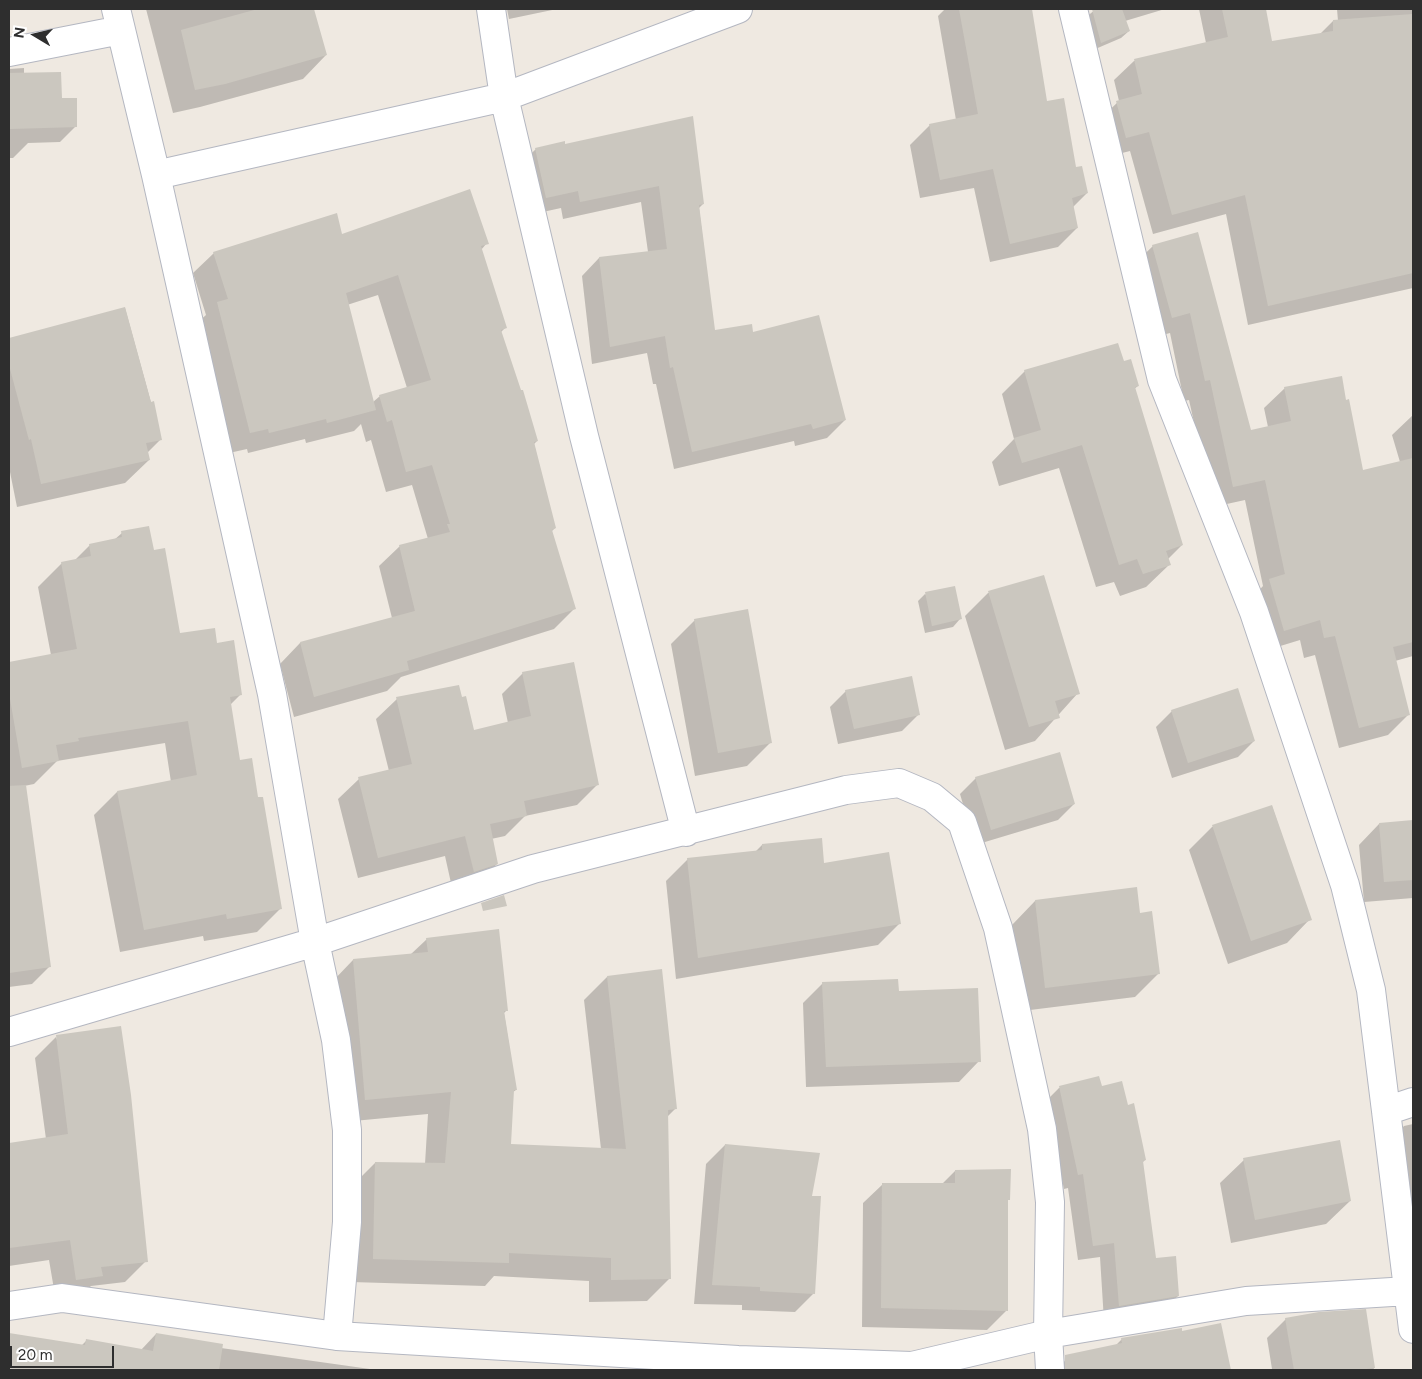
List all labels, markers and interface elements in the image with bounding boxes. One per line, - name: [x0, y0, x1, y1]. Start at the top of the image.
- north arrow: [10, 10, 60, 60]
- text: N: [10, 26, 29, 39]
- scale bar: [12, 1336, 116, 1368]
- text: 20 m: [18, 1346, 52, 1364]

